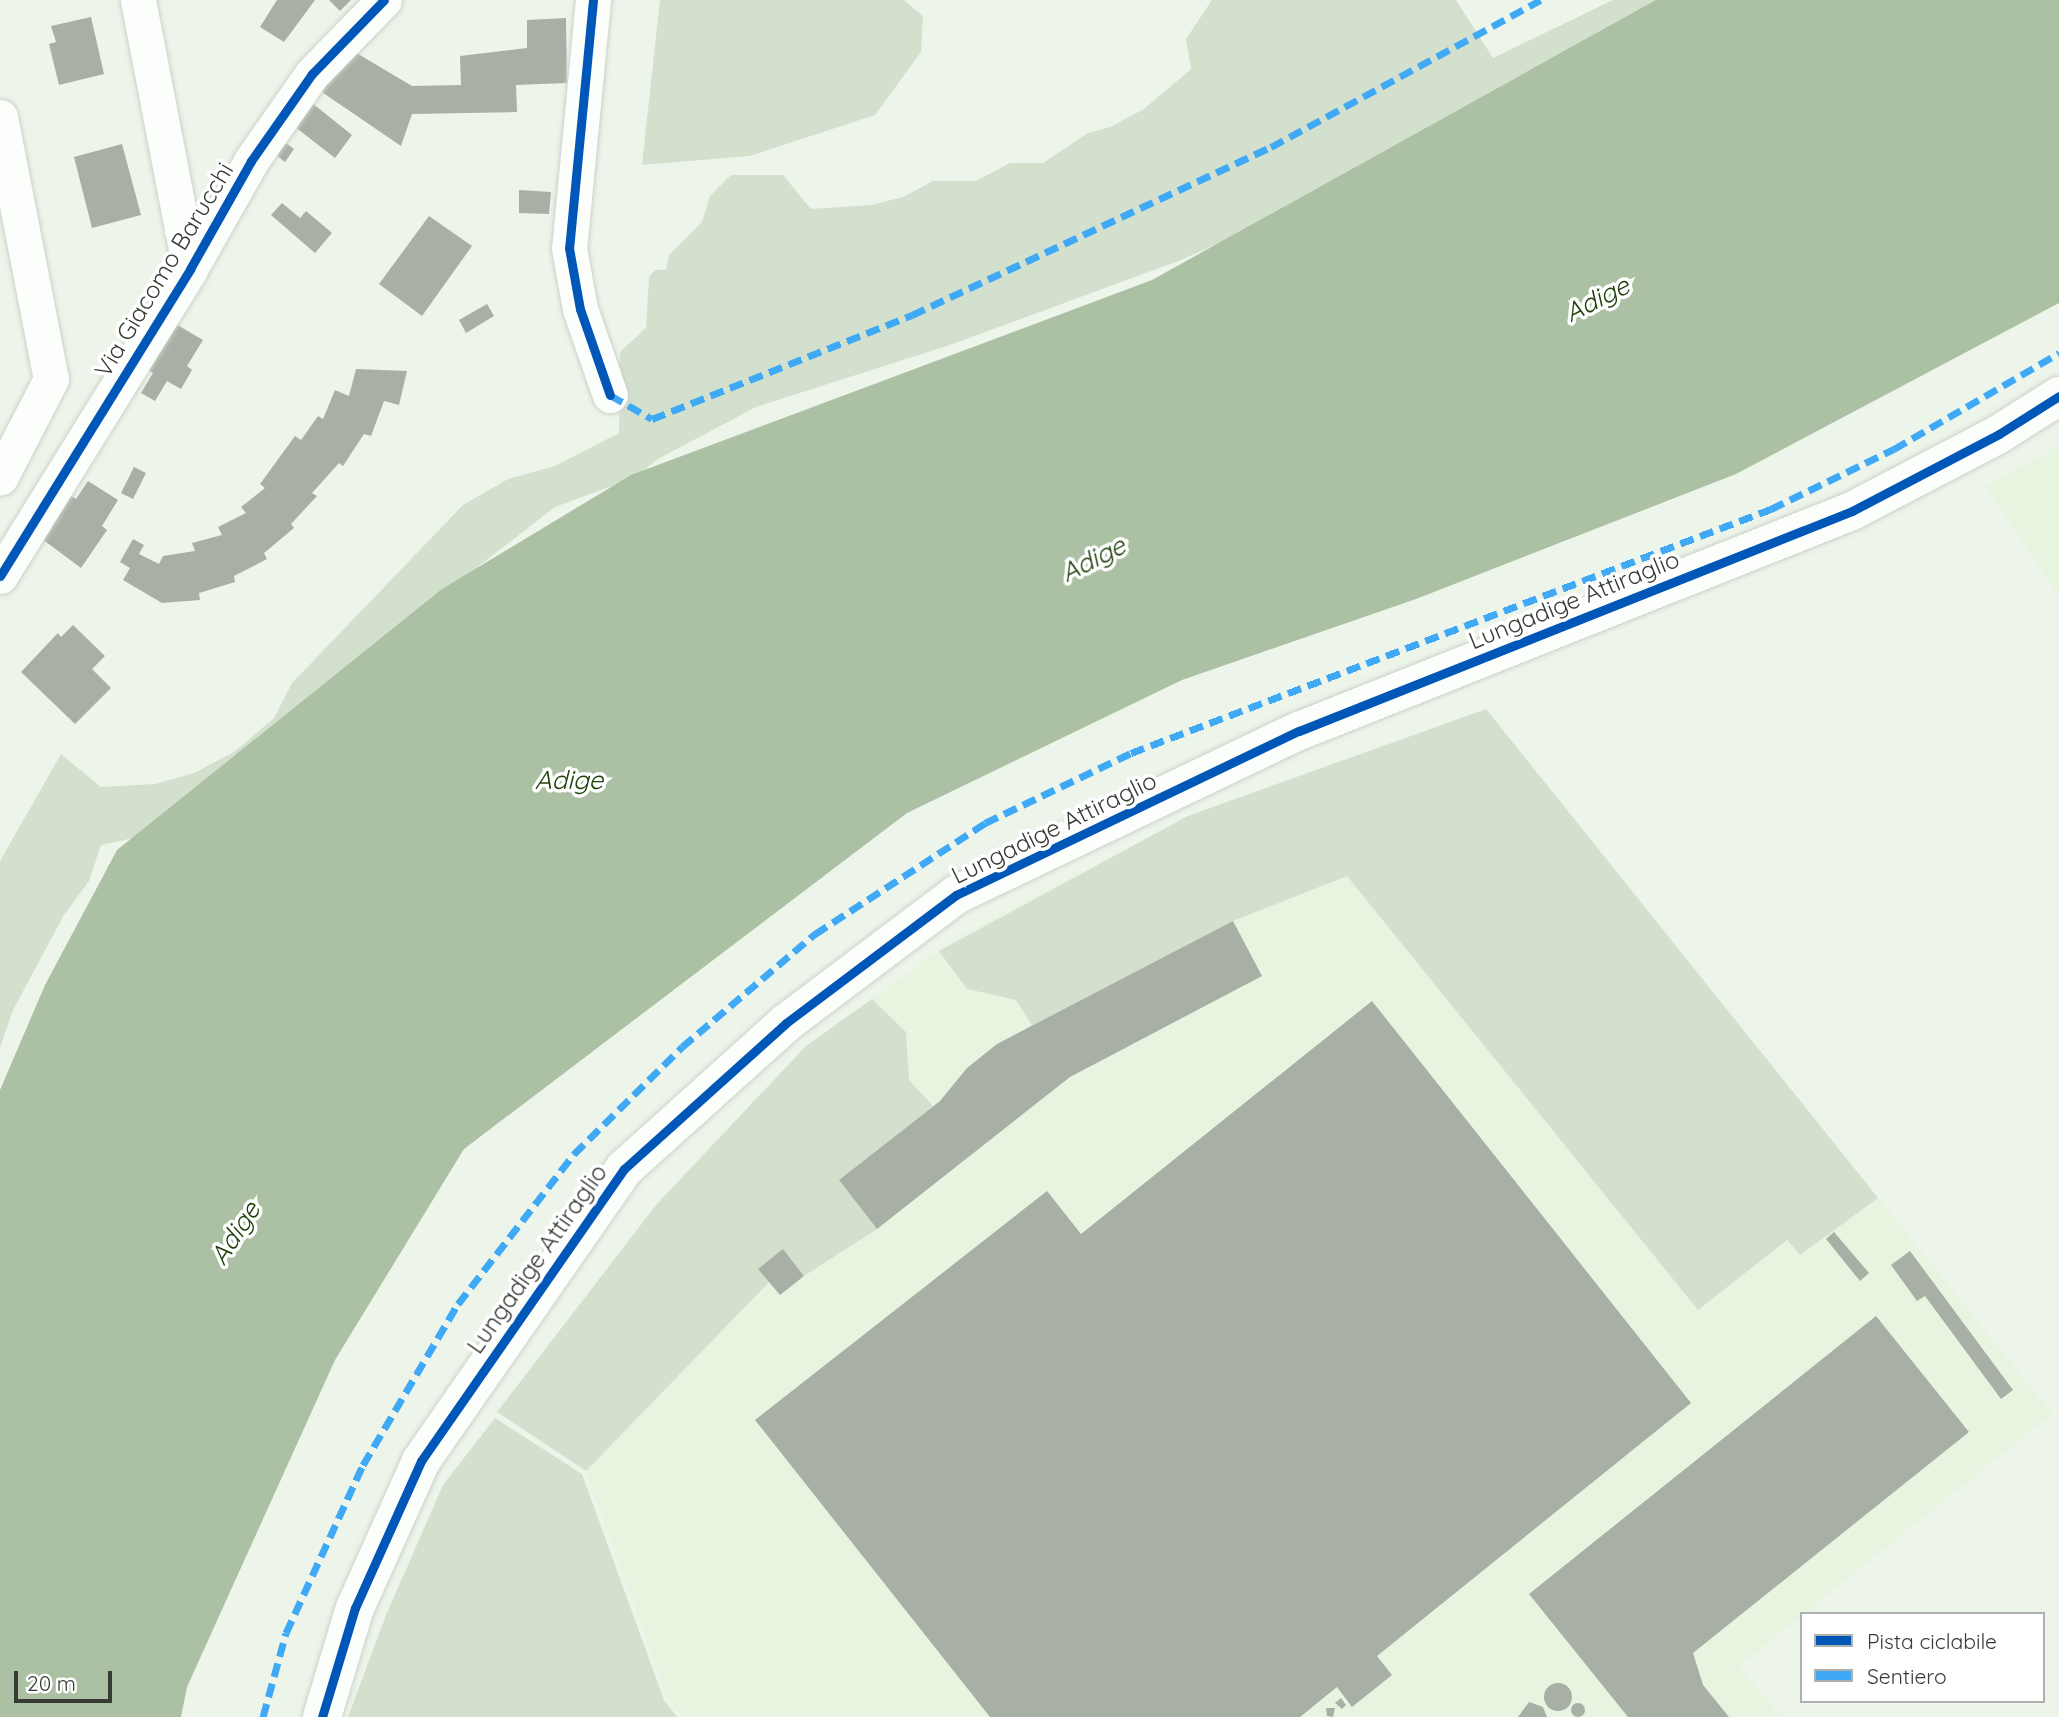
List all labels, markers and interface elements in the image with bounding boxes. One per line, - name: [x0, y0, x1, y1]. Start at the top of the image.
- street label: Via Giacomo Barucchi: [89, 158, 239, 382]
- water label: Adige: [1559, 270, 1635, 328]
- water label: Adige: [1055, 530, 1131, 588]
- street label: Lungadige Attiraglio: [1465, 545, 1683, 655]
- water label: Adige: [535, 764, 603, 796]
- street label: Lungadige Attiraglio: [947, 766, 1161, 890]
- street label: Lungadige Attiraglio: [461, 1159, 613, 1359]
- water label: Adige: [203, 1196, 267, 1270]
- legend: [1800, 1612, 2045, 1703]
- text: Pista ciclabile: [1867, 1628, 1997, 1654]
- scale bar: [18, 1658, 116, 1702]
- text: Sentiero: [1867, 1663, 1947, 1689]
- text: 20 m: [27, 1670, 76, 1696]

